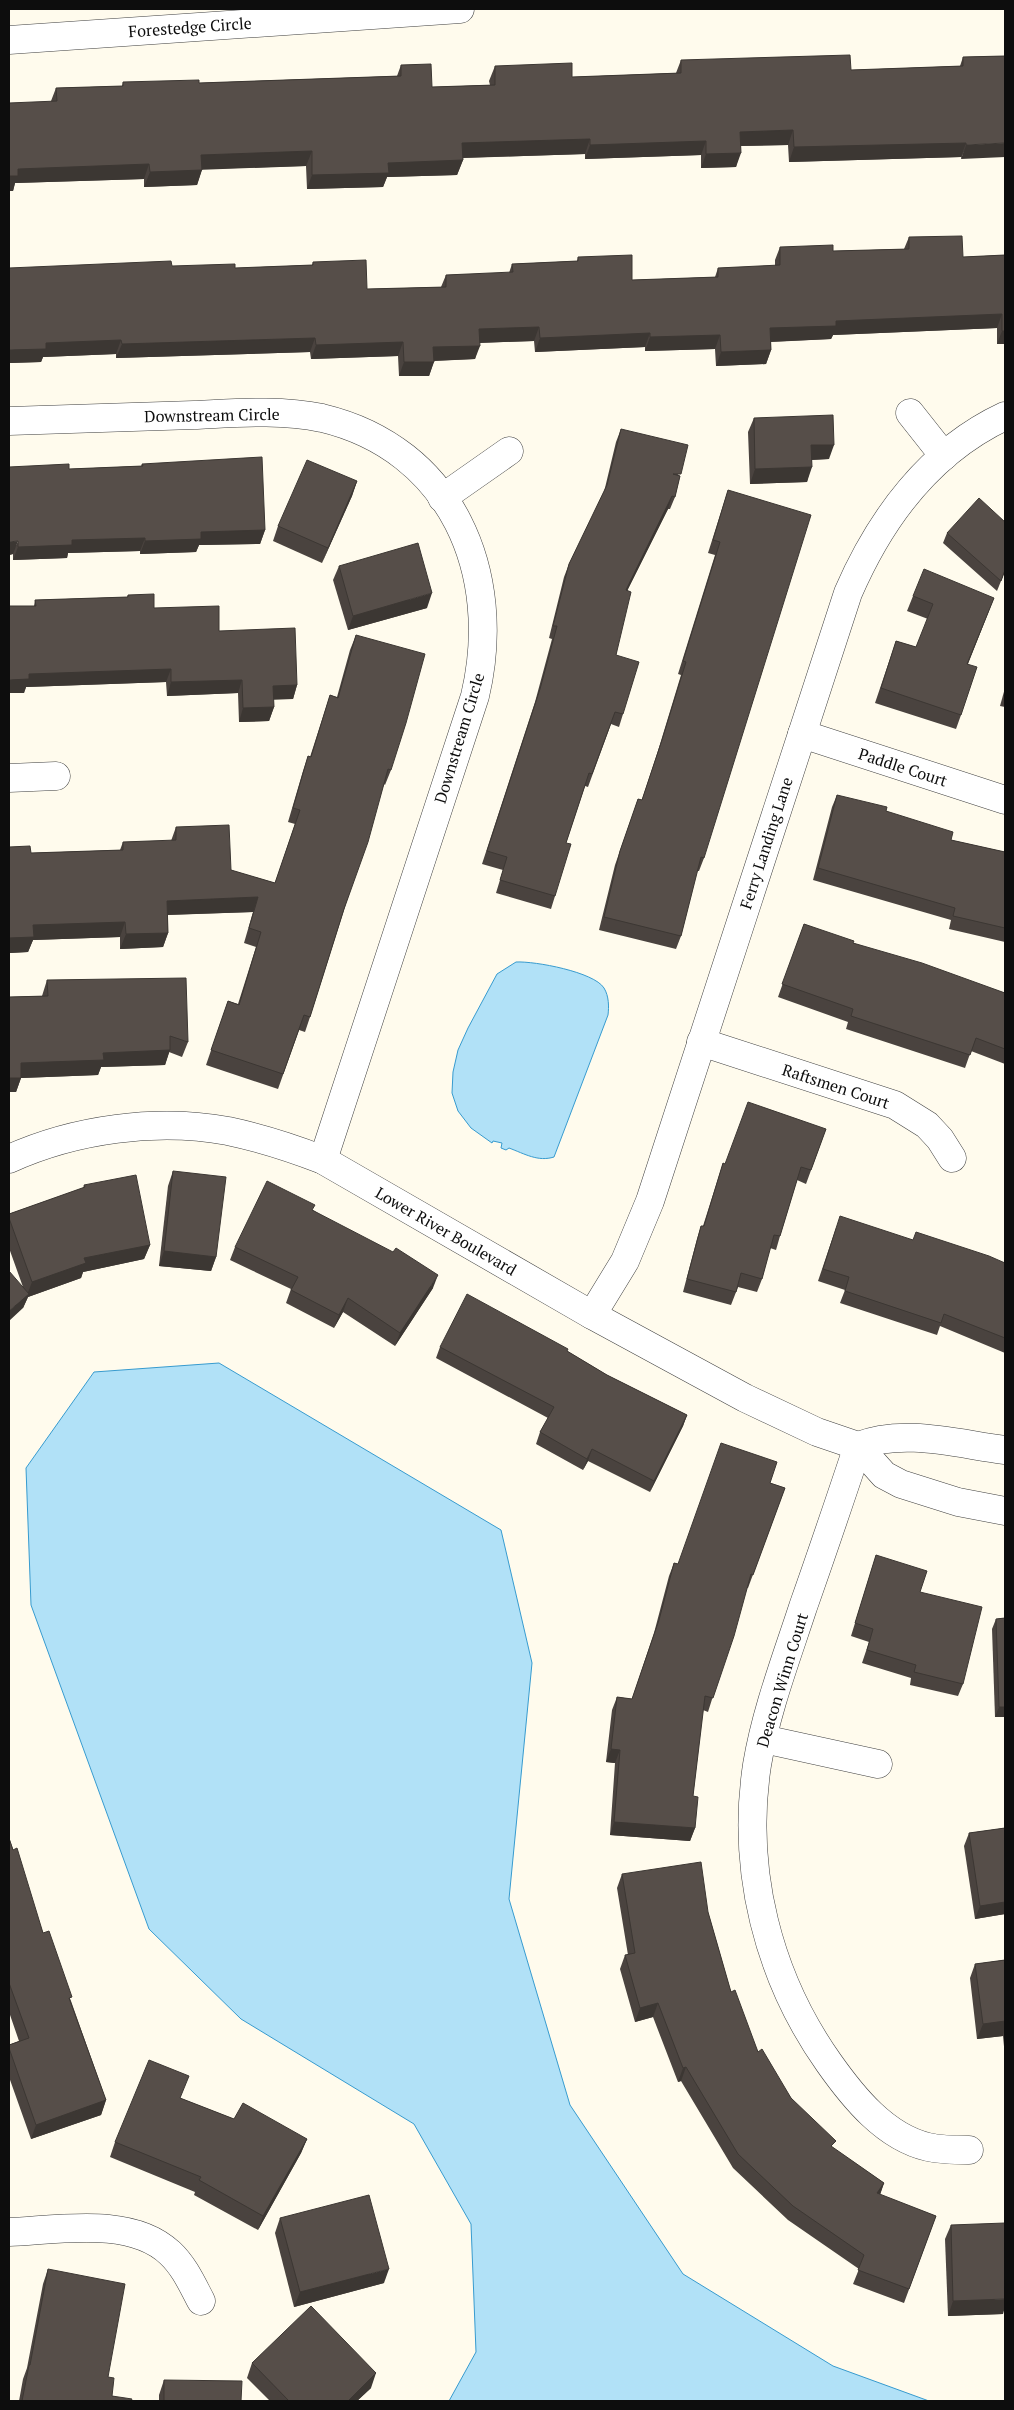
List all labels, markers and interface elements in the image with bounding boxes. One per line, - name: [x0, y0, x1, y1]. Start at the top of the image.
- street label: Forestedge Circle: [128, 12, 252, 42]
- street label: Downstream Circle: [144, 403, 280, 427]
- street label: Downstream Circle: [429, 670, 489, 806]
- street label: Paddle Court: [856, 742, 950, 792]
- street label: Ferry Landing Lane: [734, 774, 798, 912]
- street label: Raftsmen Court: [779, 1058, 893, 1114]
- street label: Lower River Boulevard: [371, 1182, 521, 1280]
- street label: Deacon Winn Court: [751, 1610, 813, 1750]

